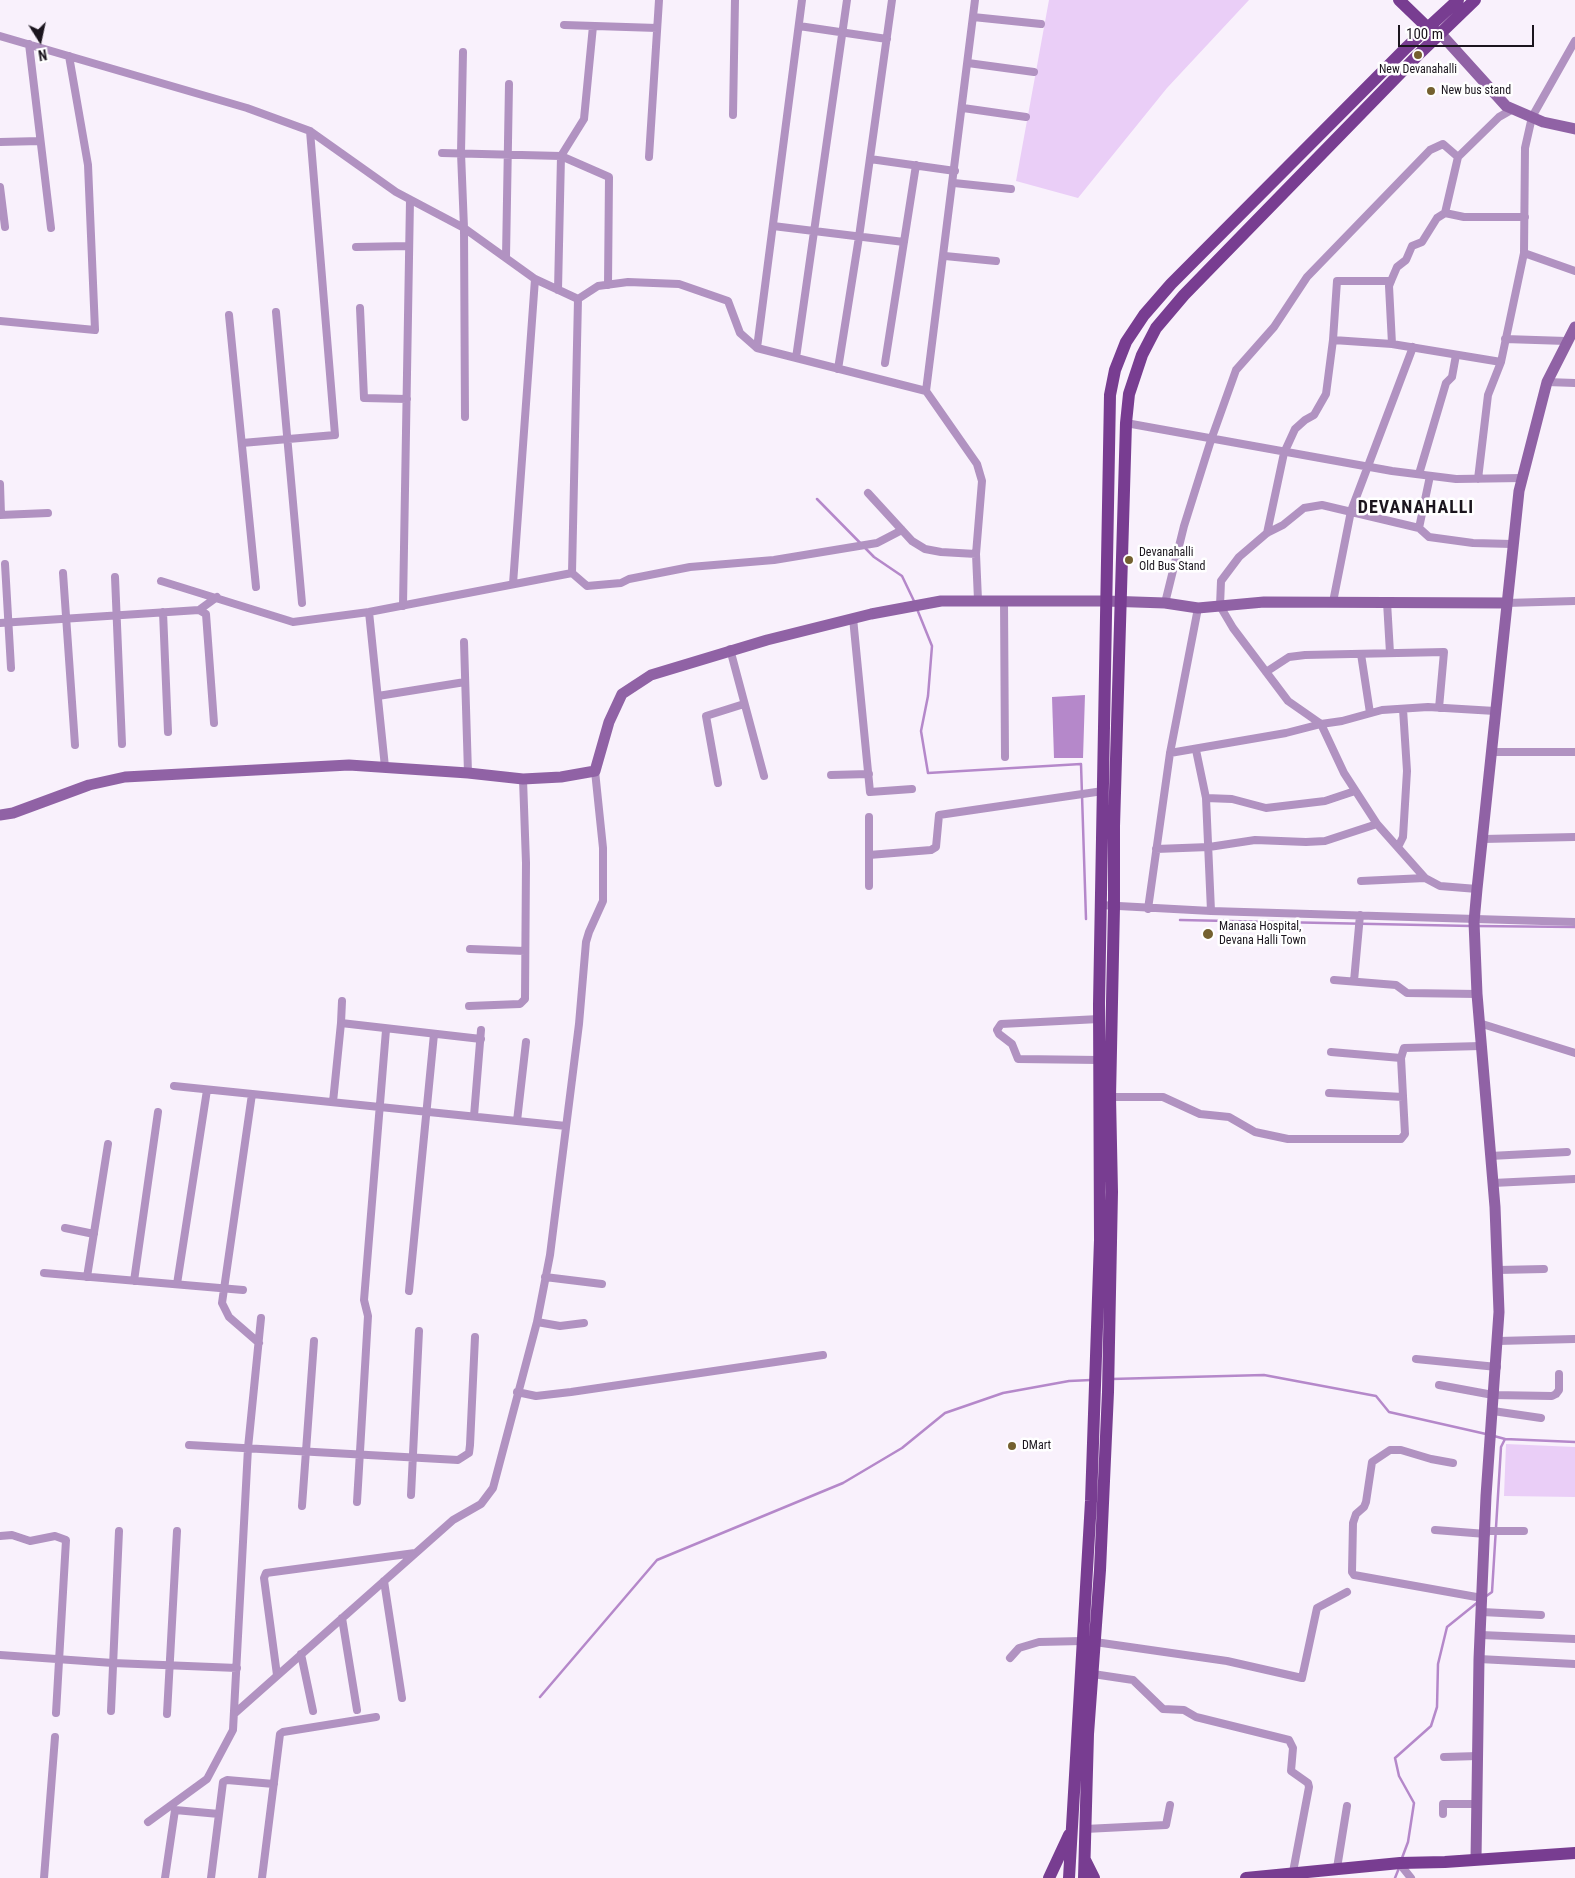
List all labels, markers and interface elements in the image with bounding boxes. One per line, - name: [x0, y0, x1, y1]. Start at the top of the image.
- north arrow: [15, 15, 65, 65]
- scale bar: [1400, 15, 1536, 47]
- text: 100 m: [1406, 25, 1443, 43]
- text: N: [37, 46, 48, 63]
- marker: New Devanahalli: [1412, 49, 1424, 61]
- place label: New Devanahalli: [1379, 63, 1457, 77]
- place label: New bus stand: [1441, 84, 1511, 98]
- marker: New bus stand: [1425, 85, 1437, 97]
- district label: DEVANAHALLI: [1356, 497, 1476, 519]
- place label: Devanahalli Old Bus Stand: [1139, 546, 1206, 574]
- marker: Devanahalli Old Bus Stand: [1123, 554, 1135, 566]
- place label: Manasa Hospital, Devana Halli Town: [1219, 920, 1306, 948]
- marker: Manasa Hospital, Devana Halli Town: [1201, 927, 1215, 941]
- place label: DMart: [1022, 1439, 1051, 1453]
- marker: DMart: [1006, 1440, 1018, 1452]

